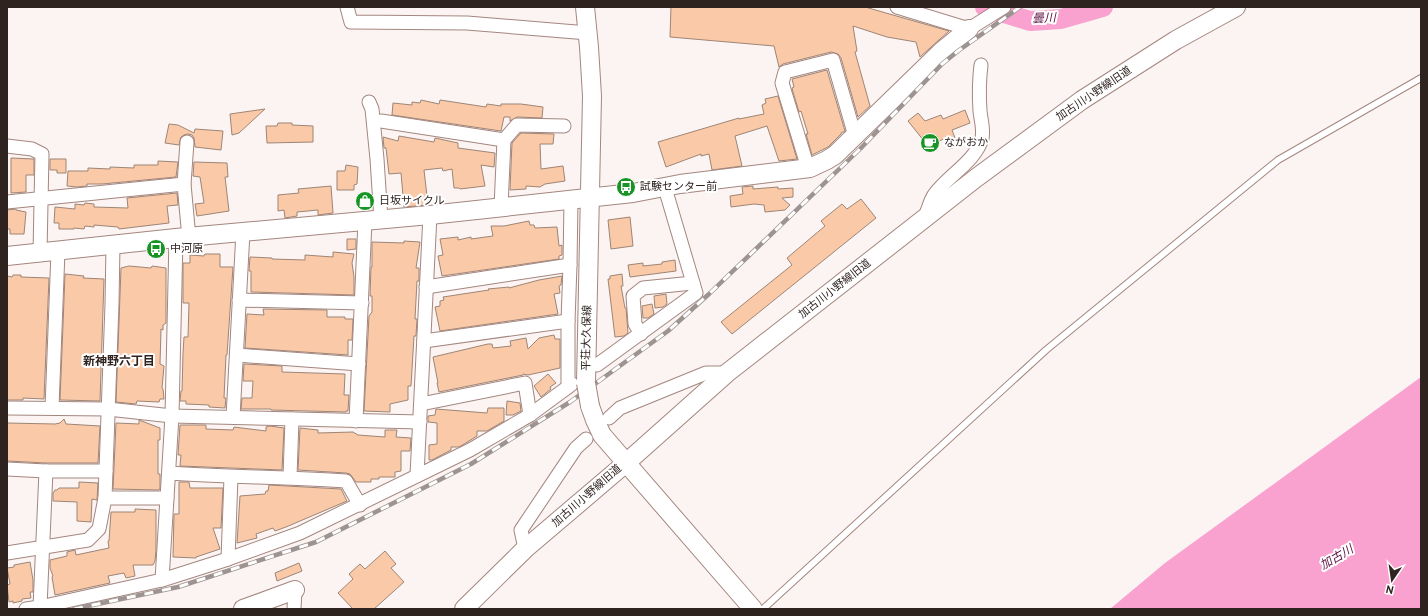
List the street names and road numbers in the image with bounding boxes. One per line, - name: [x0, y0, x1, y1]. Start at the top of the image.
- street label: 加古川小野線旧道: [1054, 64, 1134, 124]
- street label: 加古川小野線旧道: [796, 256, 874, 322]
- street label: 平荘大久保線: [579, 305, 595, 371]
- street label: 加古川小野線旧道: [549, 462, 625, 530]

